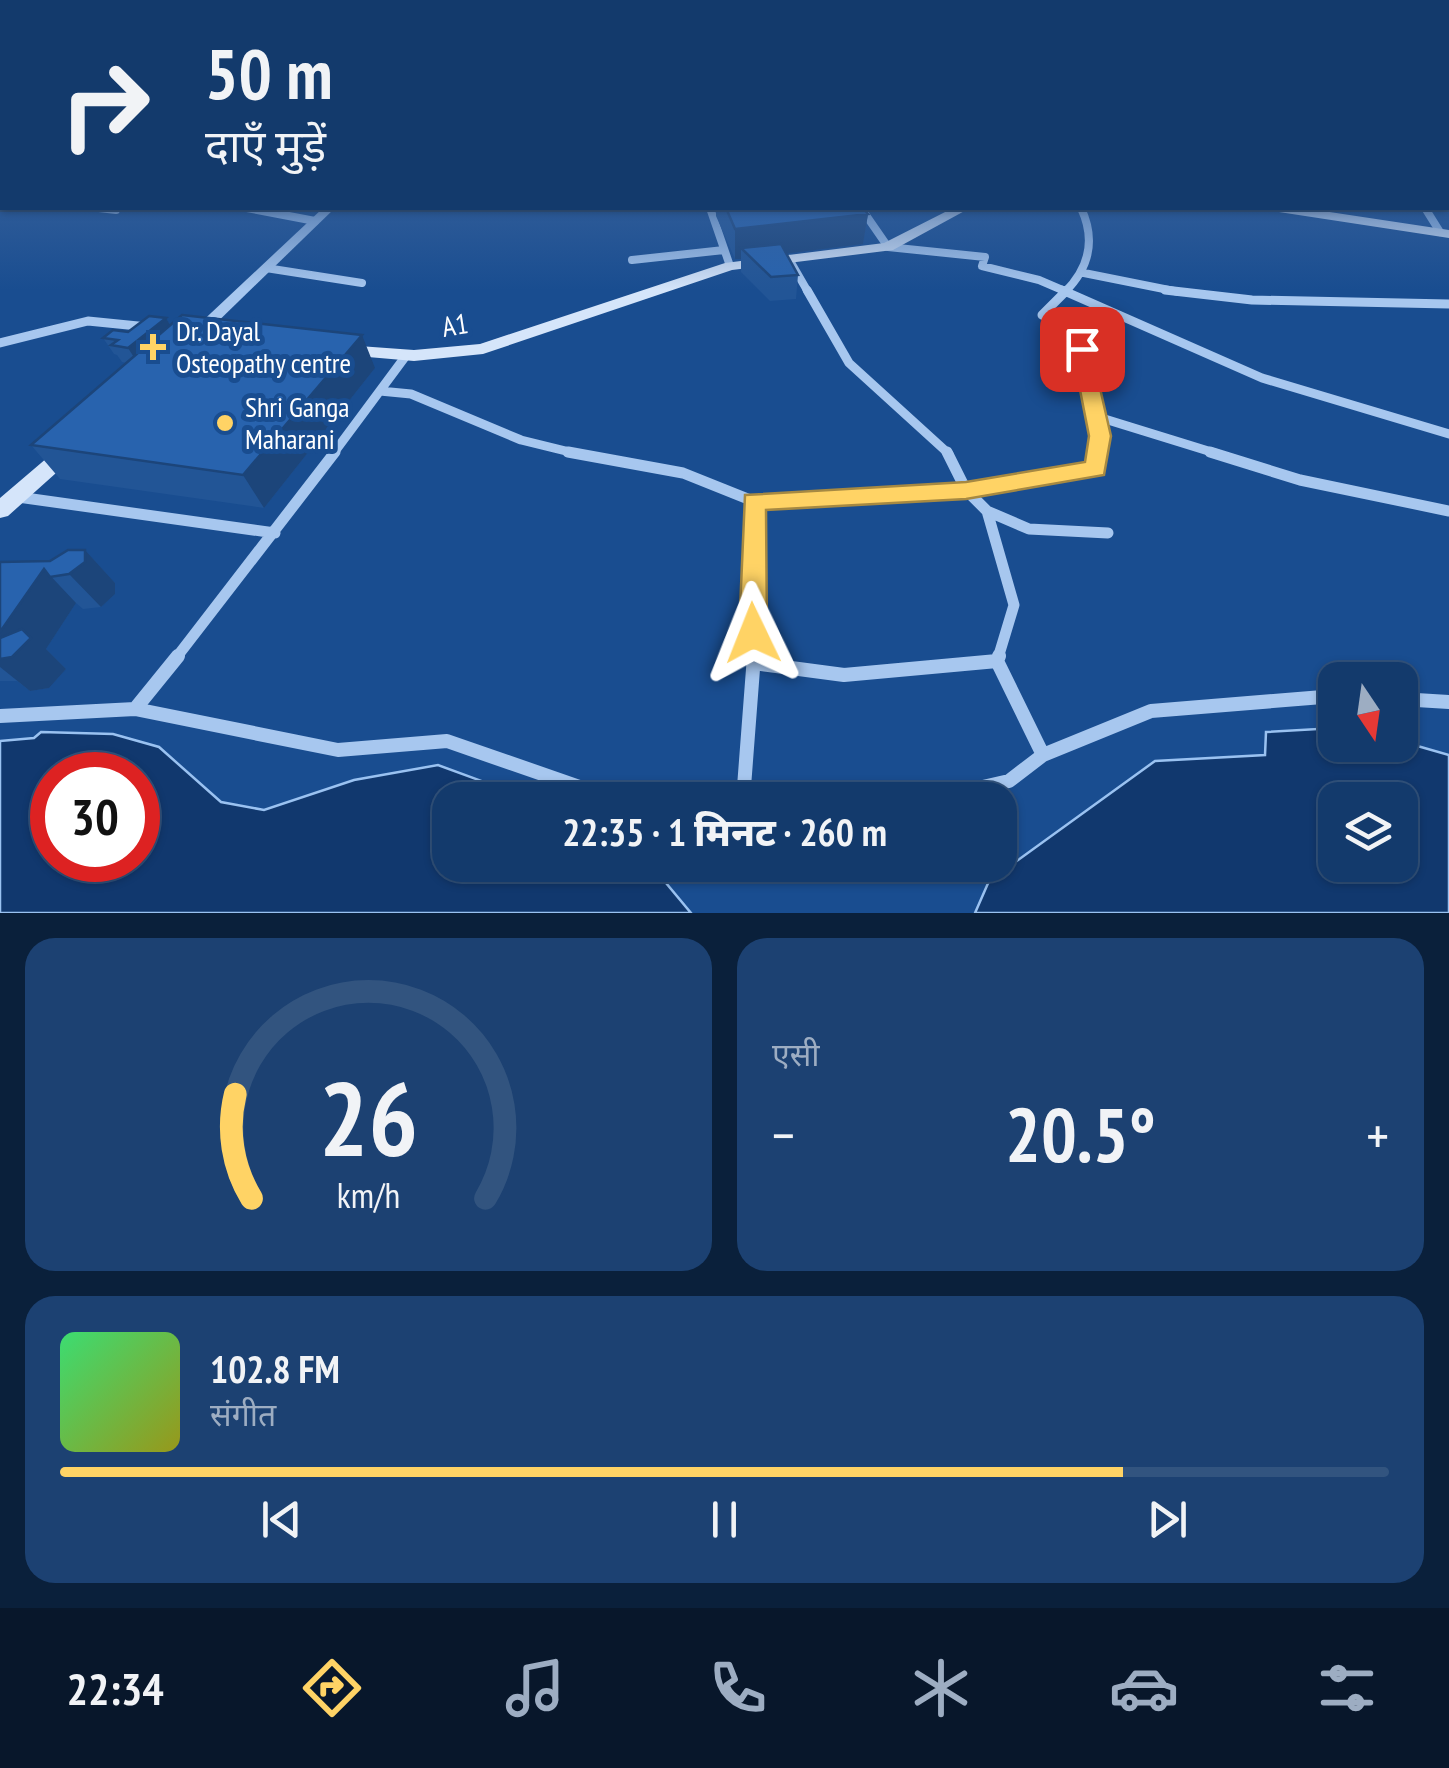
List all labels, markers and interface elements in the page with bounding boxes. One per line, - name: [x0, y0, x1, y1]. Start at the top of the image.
- text: 50 m: [205, 28, 333, 118]
- icon: right: [40, 40, 170, 170]
- text: दाएँ मुड़ें: [205, 116, 326, 174]
- street label: A1: [439, 304, 471, 345]
- pin: [1040, 307, 1125, 392]
- place label: Dr. Dayal Osteopathy centre: [176, 312, 351, 381]
- icon: arrive: [1055, 322, 1110, 377]
- marker: Dr. Dayal Osteopathy centre: [140, 334, 166, 360]
- place label: Shri Ganga Maharani: [245, 388, 350, 457]
- marker: Shri Ganga Maharani: [214, 412, 236, 434]
- position arrow: [701, 581, 805, 685]
- north arrow: [1318, 662, 1418, 762]
- map controls: [1318, 662, 1418, 882]
- speed limit sign: 30: [30, 752, 160, 882]
- button: layers: [1318, 782, 1418, 882]
- text: 22:35 · 1 मिनट · 260 m: [562, 807, 887, 856]
- text: एसी: [772, 1033, 820, 1075]
- text: 26: [319, 1050, 418, 1185]
- text: 20.5°: [1005, 1086, 1156, 1183]
- text: −: [772, 1099, 795, 1170]
- text: +: [1366, 1099, 1389, 1170]
- text: km/h: [337, 1172, 400, 1218]
- text: 102.8 FM: [210, 1344, 340, 1393]
- text: संगीत: [210, 1393, 276, 1435]
- icon: previous: [254, 1492, 309, 1547]
- icon: pause: [697, 1492, 752, 1547]
- icon: next: [1140, 1492, 1195, 1547]
- icon: directions: [297, 1653, 367, 1723]
- icon: music: [500, 1653, 570, 1723]
- icon: phone: [703, 1653, 773, 1723]
- icon: climate: [906, 1653, 976, 1723]
- icon: car: [1109, 1653, 1179, 1723]
- icon: filters: [1312, 1653, 1382, 1723]
- text: 22:34: [67, 1659, 164, 1717]

